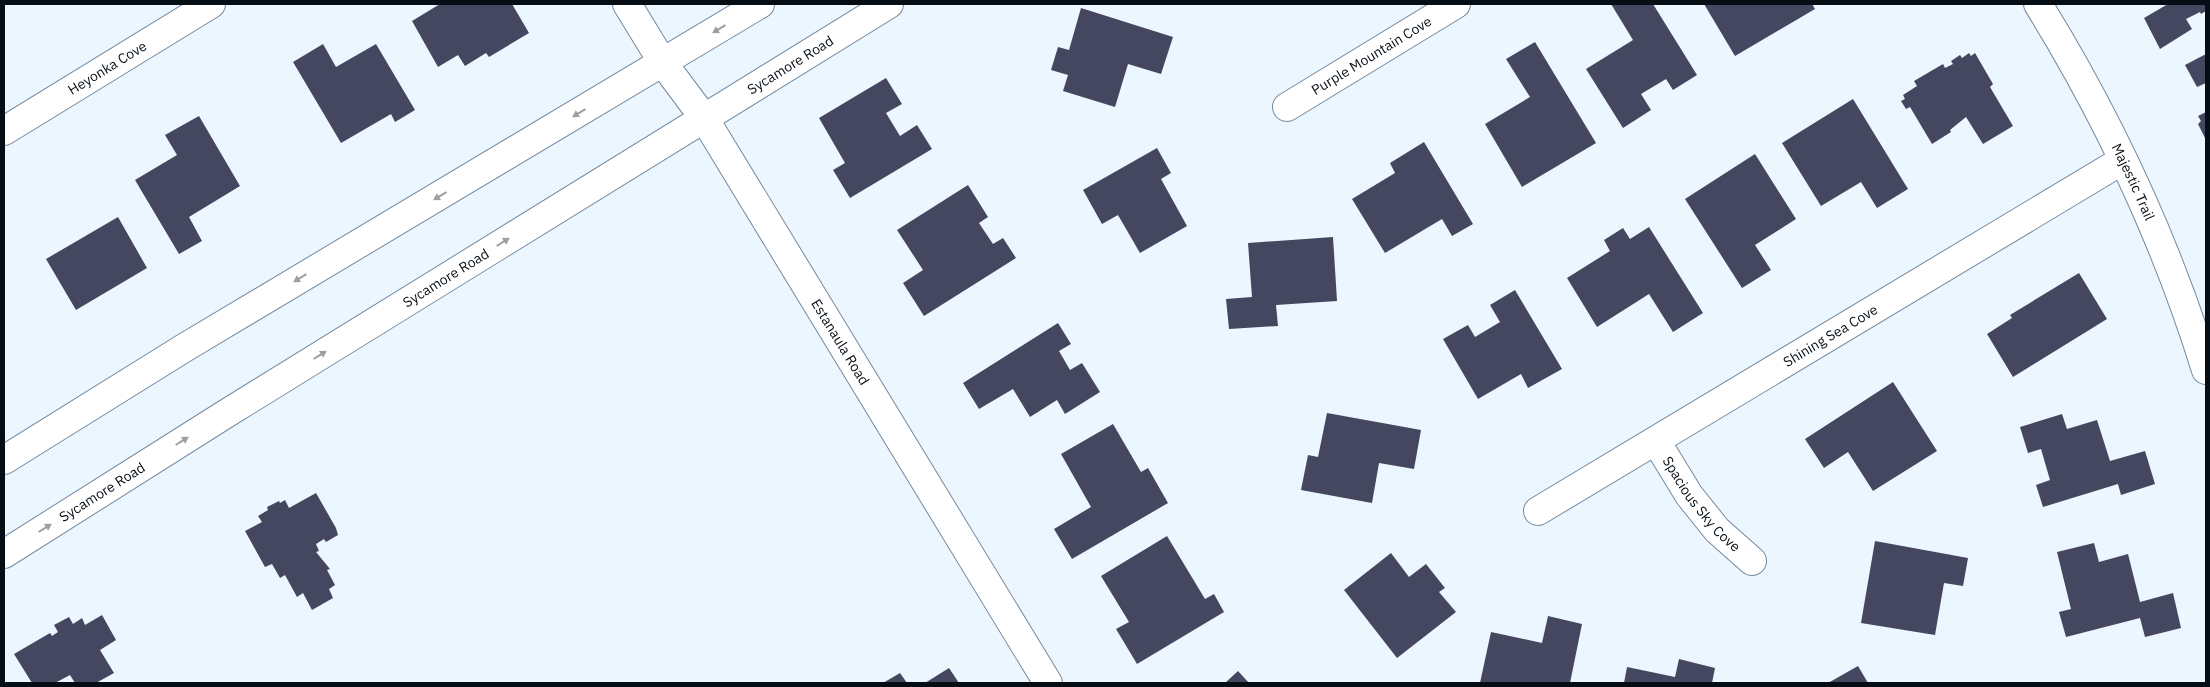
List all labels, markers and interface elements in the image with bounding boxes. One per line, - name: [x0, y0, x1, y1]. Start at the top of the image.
- street label: Purple Mountain Cove: [1308, 12, 1435, 99]
- one-way arrow: [712, 25, 725, 34]
- street label: Sycamore Road: [744, 32, 837, 98]
- street label: Heyonka Cove: [64, 37, 150, 99]
- one-way arrow: [573, 108, 586, 117]
- street label: Majestic Trail: [2108, 140, 2159, 223]
- one-way arrow: [433, 191, 446, 200]
- one-way arrow: [497, 238, 510, 247]
- street label: Sycamore Road: [399, 245, 492, 311]
- one-way arrow: [293, 274, 306, 283]
- street label: Estanaula Road: [807, 296, 873, 388]
- street label: Shining Sea Cove: [1780, 300, 1881, 371]
- one-way arrow: [314, 351, 327, 360]
- one-way arrow: [176, 437, 189, 446]
- street label: Spacious Sky Cove: [1658, 453, 1744, 556]
- street label: Sycamore Road: [56, 458, 148, 526]
- one-way arrow: [38, 524, 52, 533]

